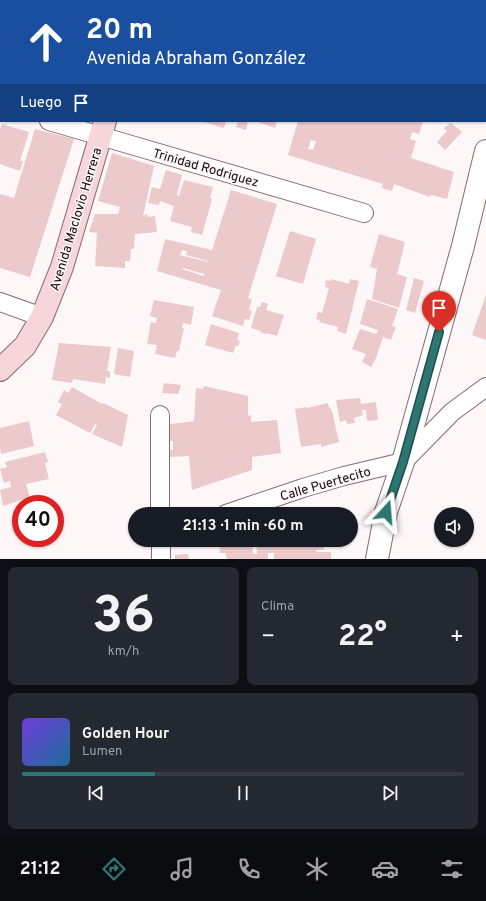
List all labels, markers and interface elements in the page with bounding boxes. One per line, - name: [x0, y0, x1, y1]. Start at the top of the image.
- text: 20 m: [86, 13, 153, 49]
- icon: ahead: [20, 16, 72, 68]
- text: Avenida Abraham González: [86, 48, 306, 71]
- icon: arrive: [70, 92, 92, 114]
- text: Luego: [20, 94, 62, 113]
- street label: Avenida Maclovio Herrera: [47, 146, 106, 293]
- street label: Trinidad Rodriguez: [151, 146, 260, 192]
- pin: [422, 291, 456, 332]
- icon: arrive: [428, 297, 450, 319]
- street label: Calle Puertecito: [278, 464, 373, 506]
- position arrow: [365, 491, 407, 533]
- speed limit sign: 40: [12, 495, 64, 547]
- map controls: [434, 507, 474, 547]
- button: sound: [434, 507, 474, 547]
- text: 21:13 · 1 min · 60 m: [183, 517, 303, 536]
- text: 36: [92, 585, 155, 651]
- text: Clima: [261, 599, 294, 615]
- text: 22°: [338, 619, 387, 656]
- text: −: [261, 624, 275, 651]
- text: +: [450, 624, 464, 651]
- text: km/h: [108, 644, 139, 660]
- text: Golden Hour: [82, 725, 169, 744]
- text: Lumen: [82, 744, 122, 760]
- icon: previous: [85, 782, 107, 804]
- icon: pause: [232, 782, 254, 804]
- icon: next: [379, 782, 401, 804]
- icon: directions: [100, 855, 128, 883]
- icon: music: [168, 855, 196, 883]
- icon: phone: [235, 855, 263, 883]
- icon: climate: [303, 855, 331, 883]
- icon: car: [371, 855, 399, 883]
- icon: filters: [438, 855, 466, 883]
- text: 21:12: [20, 858, 61, 881]

